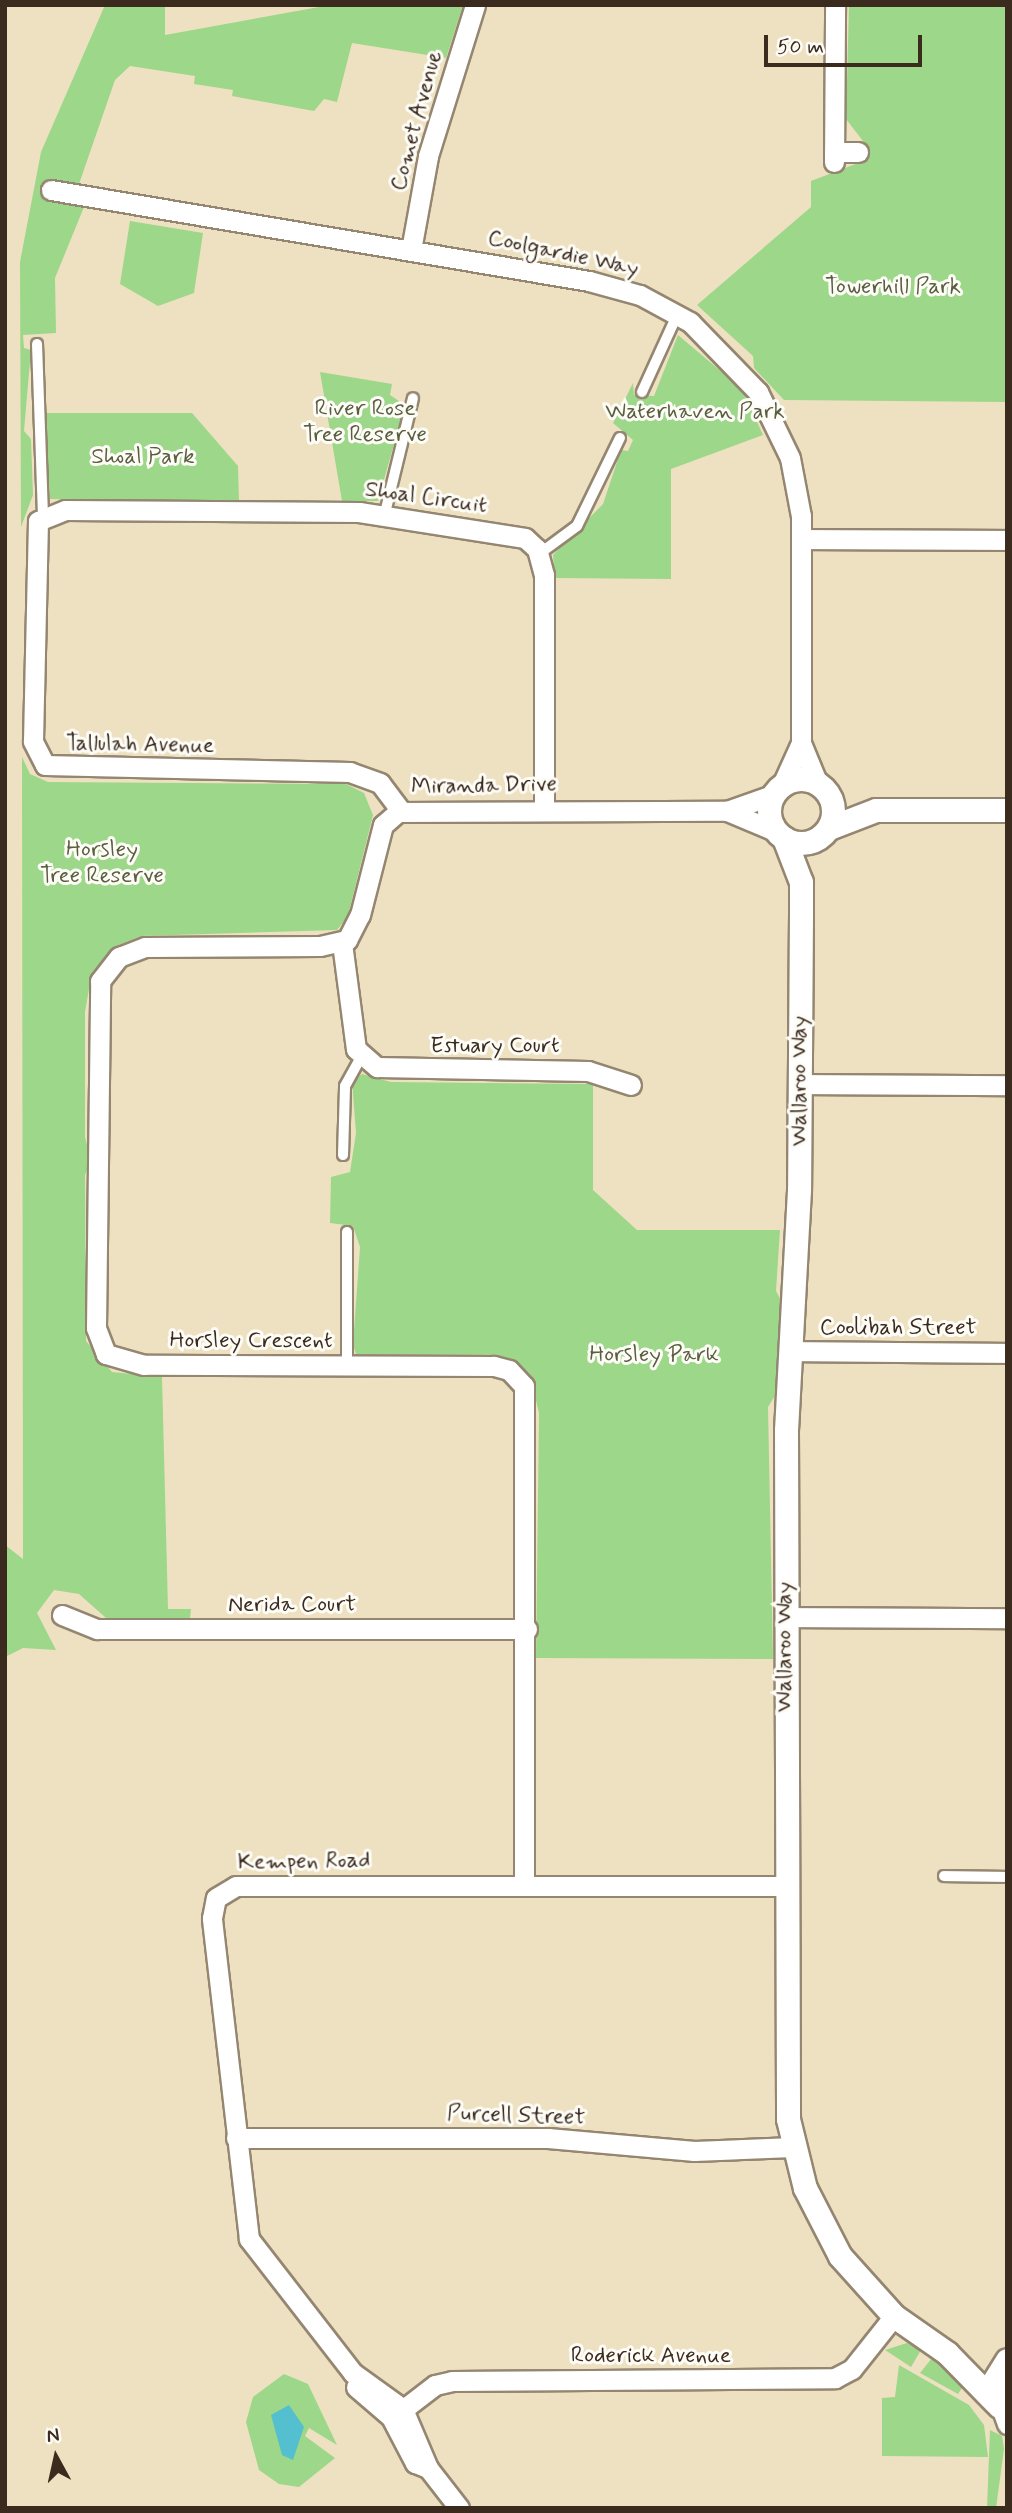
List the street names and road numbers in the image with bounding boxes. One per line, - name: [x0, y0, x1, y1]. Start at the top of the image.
- street label: Comet Avenue: [385, 46, 449, 196]
- street label: Coolgardie Way: [485, 225, 641, 283]
- street label: Shoal Circuit: [363, 476, 489, 520]
- street label: Tallulah Avenue: [65, 730, 215, 760]
- street label: Miranda Drive: [412, 771, 556, 801]
- street label: Wallaroo Way: [786, 1015, 814, 1147]
- street label: Estuary Court: [428, 1032, 562, 1060]
- street label: Coolibah Street: [820, 1314, 976, 1342]
- street label: Horsley Crescent: [168, 1327, 334, 1355]
- street label: Wallaroo Way: [771, 1581, 799, 1713]
- street label: Nerida Court: [228, 1591, 356, 1619]
- street label: Kempen Road: [237, 1847, 371, 1877]
- street label: Purcell Street: [447, 2100, 585, 2132]
- street label: Roderick Avenue: [570, 2342, 732, 2370]

